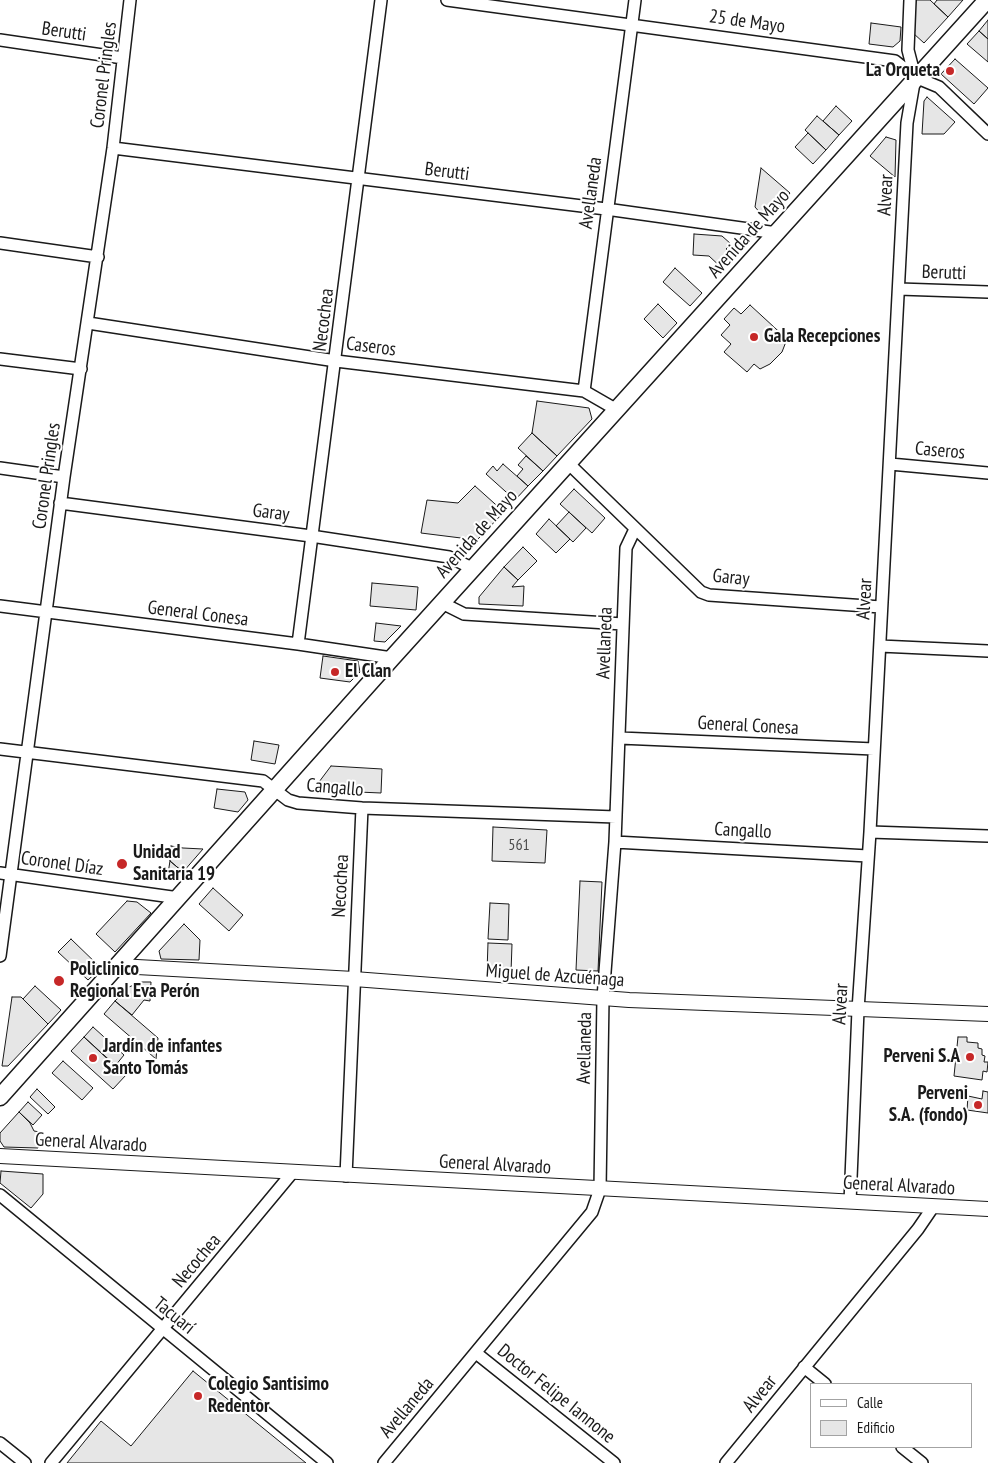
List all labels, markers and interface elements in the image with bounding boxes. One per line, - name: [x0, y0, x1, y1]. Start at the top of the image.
- street label: 25 de Mayo: [708, 5, 786, 39]
- street label: Berutti: [40, 18, 88, 46]
- street label: Coronel Pringles: [86, 20, 122, 130]
- place label: La Orqueta: [866, 60, 940, 82]
- marker: La Orqueta: [944, 65, 956, 77]
- street label: Avellaneda: [575, 156, 607, 230]
- street label: Berutti: [423, 158, 471, 186]
- street label: Alvear: [874, 174, 898, 216]
- street label: Avenida de Mayo: [703, 185, 795, 283]
- street label: Berutti: [921, 261, 967, 285]
- street label: Necochea: [309, 287, 339, 353]
- place label: Gala Recepciones: [764, 326, 880, 348]
- marker: Gala Recepciones: [748, 331, 760, 343]
- street label: Caseros: [345, 333, 397, 361]
- street label: Coronel Pringles: [28, 421, 66, 531]
- street label: Caseros: [914, 437, 966, 465]
- street label: Avenida de Mayo: [431, 485, 523, 583]
- street label: Garay: [251, 499, 291, 527]
- street label: Garay: [711, 565, 751, 591]
- street label: Alvear: [853, 578, 877, 620]
- street label: General Conesa: [146, 597, 250, 631]
- street label: Avellaneda: [592, 607, 618, 679]
- place label: El Clan: [345, 661, 391, 683]
- marker: El Clan: [329, 666, 341, 678]
- street label: General Conesa: [697, 712, 799, 740]
- street label: Cangallo: [305, 774, 365, 802]
- street label: Cangallo: [714, 818, 772, 844]
- house number: 561: [508, 835, 530, 855]
- place label: Unidad Sanitaria 19: [133, 842, 215, 886]
- street label: Coronel Díaz: [19, 847, 105, 881]
- street label: Necochea: [328, 854, 354, 918]
- marker: Unidad Sanitaria 19: [115, 857, 129, 871]
- place label: Policlinico Regional Eva Perón: [70, 959, 200, 1003]
- street label: Miguel de Azcuénaga: [485, 960, 625, 992]
- marker: Policlinico Regional Eva Perón: [52, 974, 66, 988]
- street label: Alvear: [829, 983, 853, 1025]
- street label: Avellaneda: [573, 1012, 597, 1084]
- place label: Jardín de infantes Santo Tomás: [103, 1036, 222, 1080]
- place label: Perveni S.A: [884, 1046, 960, 1068]
- marker: Perveni S.A: [964, 1051, 976, 1063]
- marker: Jardín de infantes Santo Tomás: [87, 1052, 99, 1064]
- place label: Perveni S.A. (fondo): [889, 1083, 968, 1127]
- marker: Perveni S.A. (fondo): [972, 1099, 984, 1111]
- street label: General Alvarado: [34, 1129, 148, 1157]
- street label: General Alvarado: [438, 1151, 552, 1179]
- street label: General Alvarado: [842, 1172, 956, 1200]
- street label: Necochea: [168, 1229, 226, 1293]
- street label: Tacuarí: [149, 1293, 199, 1339]
- street label: Doctor Felipe Iannone: [493, 1340, 619, 1448]
- street label: Alvear: [738, 1371, 782, 1417]
- street label: Avellaneda: [375, 1373, 439, 1443]
- place label: Colegio Santisimo Redentor: [208, 1374, 329, 1418]
- legend: [810, 1383, 973, 1448]
- marker: Colegio Santisimo Redentor: [192, 1390, 204, 1402]
- text: Calle: [857, 1393, 883, 1412]
- text: Edificio: [857, 1418, 895, 1437]

